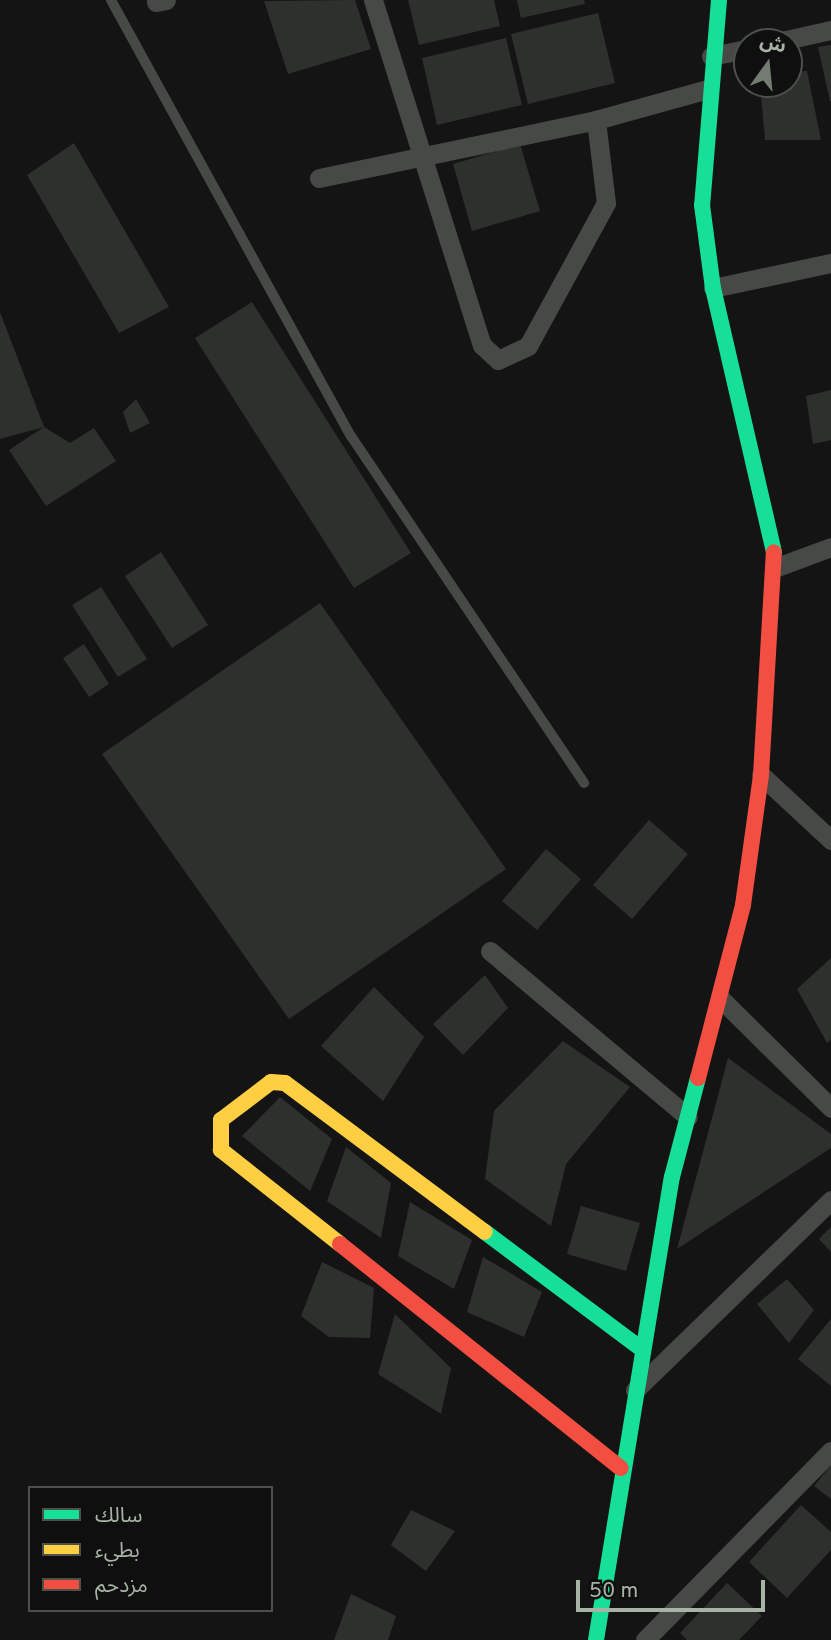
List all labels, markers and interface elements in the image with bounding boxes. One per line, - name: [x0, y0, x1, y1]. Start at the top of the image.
- north arrow: [733, 28, 803, 98]
- text: ش: [757, 30, 789, 60]
- legend: [28, 1486, 273, 1612]
- text: سالك: [95, 1503, 142, 1530]
- text: بطيء: [95, 1538, 140, 1565]
- scale bar: [579, 1566, 768, 1610]
- text: مزدحم: [95, 1573, 148, 1600]
- text: 50 m: [589, 1578, 638, 1605]

